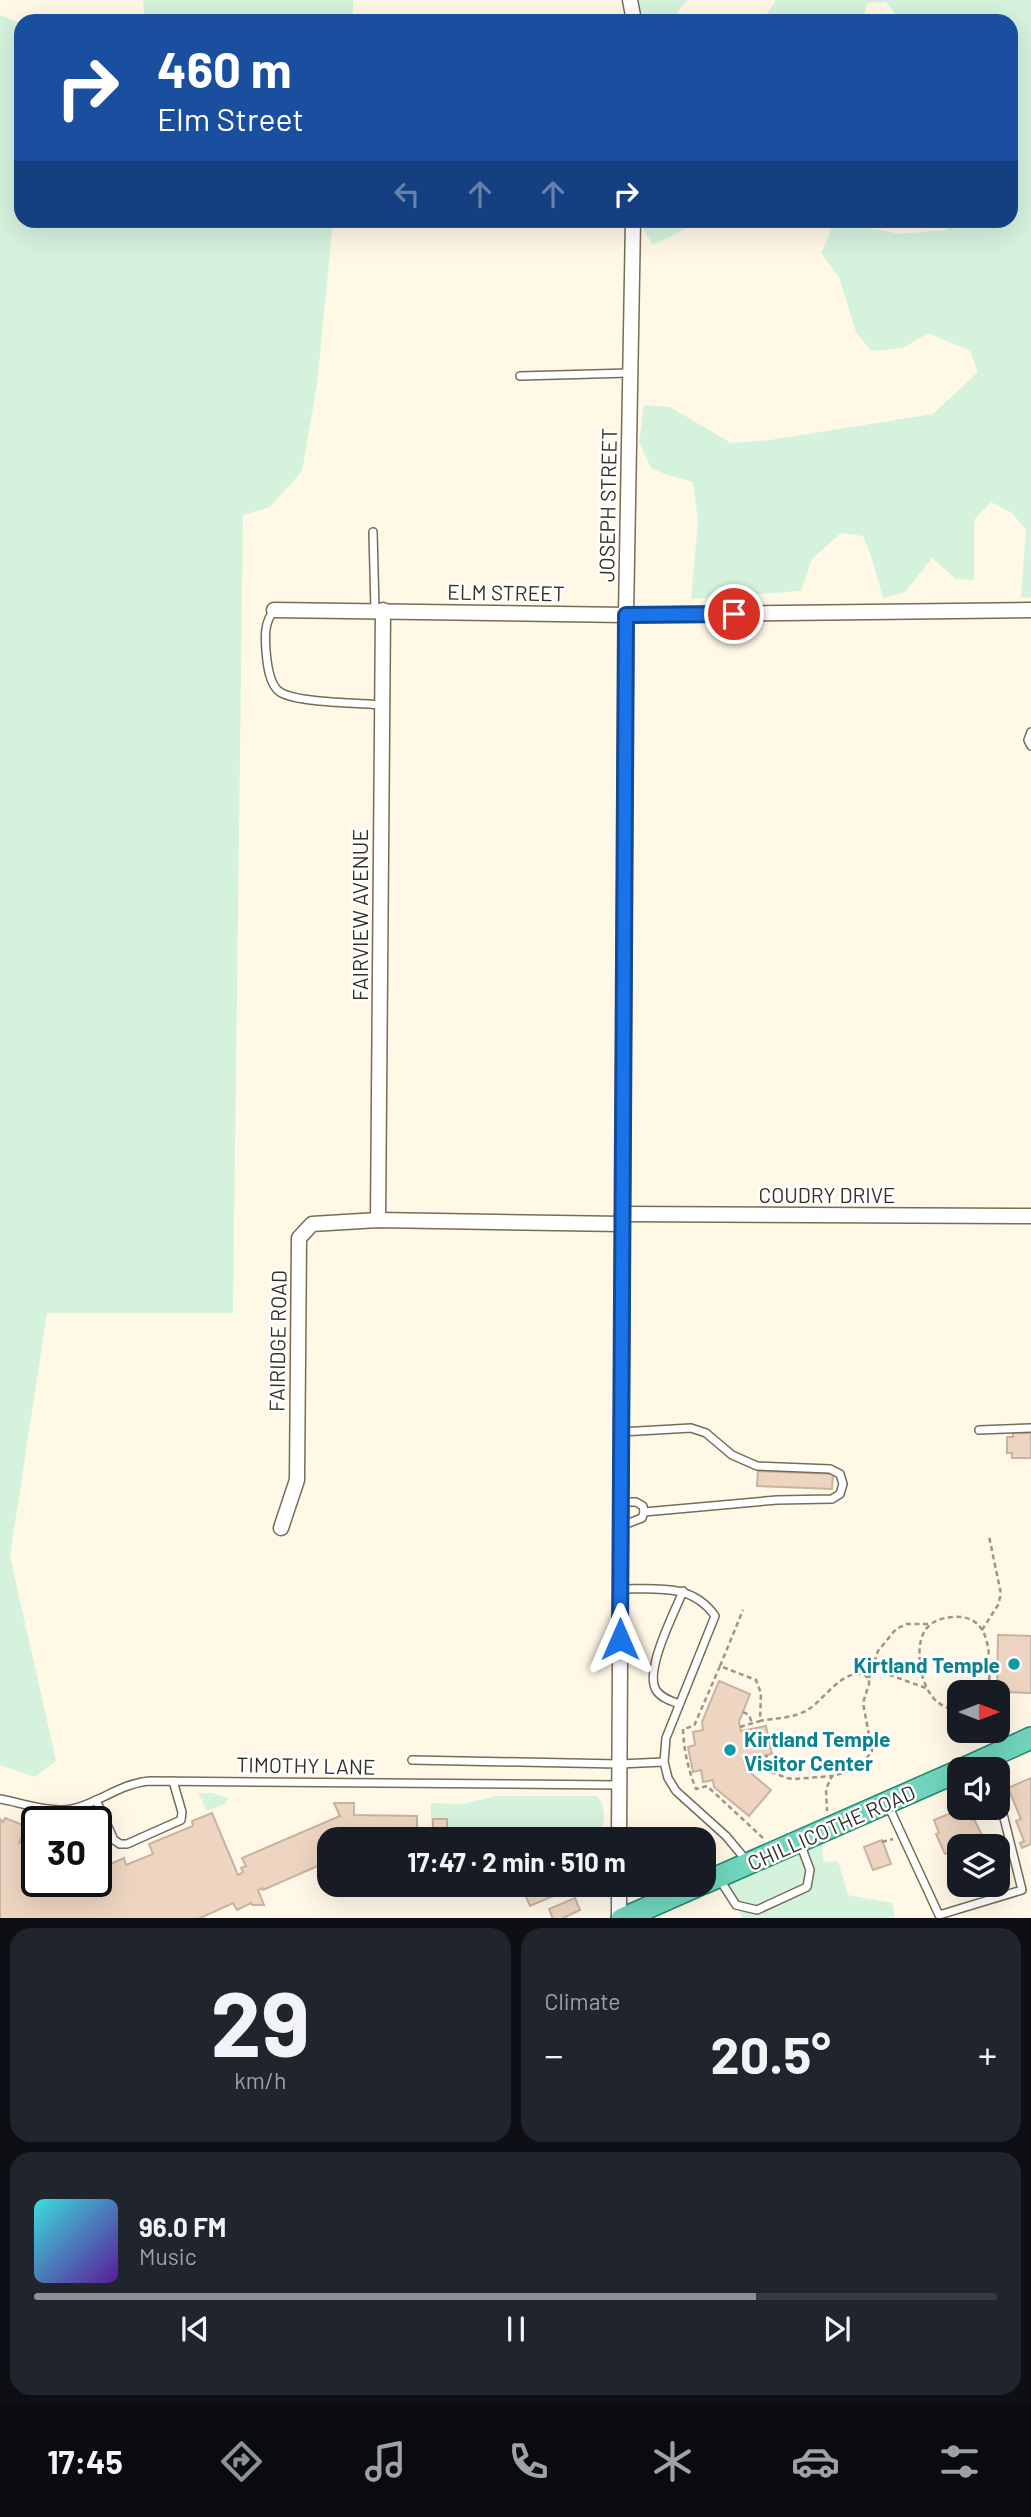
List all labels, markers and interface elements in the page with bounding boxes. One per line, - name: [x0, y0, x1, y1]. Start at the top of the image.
- text: 460 m: [157, 39, 292, 98]
- icon: right: [42, 42, 133, 133]
- text: Elm Street: [157, 99, 304, 137]
- icon: left: [388, 175, 426, 213]
- icon: ahead: [461, 175, 499, 213]
- icon: ahead: [534, 175, 572, 213]
- icon: right: [607, 175, 645, 213]
- street label: JOSEPH STREET: [593, 428, 621, 582]
- street label: ELM STREET: [447, 578, 565, 606]
- pin: [704, 584, 764, 644]
- icon: arrive: [715, 595, 753, 633]
- street label: FAIRVIEW AVENUE: [347, 829, 372, 1001]
- street label: COUDRY DRIVE: [758, 1182, 896, 1207]
- street label: FAIRIDGE ROAD: [263, 1270, 291, 1412]
- position arrow: [583, 1602, 657, 1676]
- place label: Kirtland Temple: [854, 1652, 1000, 1677]
- marker: Kirtland Temple: [1006, 1656, 1022, 1672]
- north arrow: [947, 1680, 1010, 1743]
- map controls: [947, 1680, 1010, 1897]
- place label: Kirtland Temple Visitor Center: [744, 1726, 890, 1775]
- marker: Kirtland Temple Visitor Center: [722, 1742, 738, 1758]
- street label: TIMOTHY LANE: [236, 1751, 376, 1779]
- button: sound: [947, 1757, 1010, 1820]
- street label: CHILLICOTHE ROAD: [743, 1779, 919, 1875]
- speed limit sign: 30: [21, 1806, 112, 1897]
- button: layers: [947, 1834, 1010, 1897]
- text: 17:47 · 2 min · 510 m: [407, 1846, 626, 1877]
- text: 29: [211, 1966, 310, 2075]
- text: Climate: [545, 1987, 621, 2015]
- text: 20.5°: [711, 2022, 831, 2084]
- text: −: [545, 2031, 564, 2077]
- text: +: [978, 2031, 997, 2077]
- text: km/h: [234, 2066, 286, 2094]
- text: 96.0 FM: [139, 2211, 226, 2242]
- text: Music: [139, 2242, 197, 2270]
- icon: previous: [176, 2310, 214, 2348]
- icon: pause: [497, 2310, 535, 2348]
- icon: next: [818, 2310, 856, 2348]
- icon: directions: [217, 2437, 266, 2486]
- icon: music: [361, 2437, 410, 2486]
- icon: phone: [504, 2437, 553, 2486]
- icon: climate: [648, 2437, 697, 2486]
- icon: car: [791, 2437, 840, 2486]
- icon: filters: [935, 2437, 984, 2486]
- text: 17:45: [47, 2442, 123, 2480]

